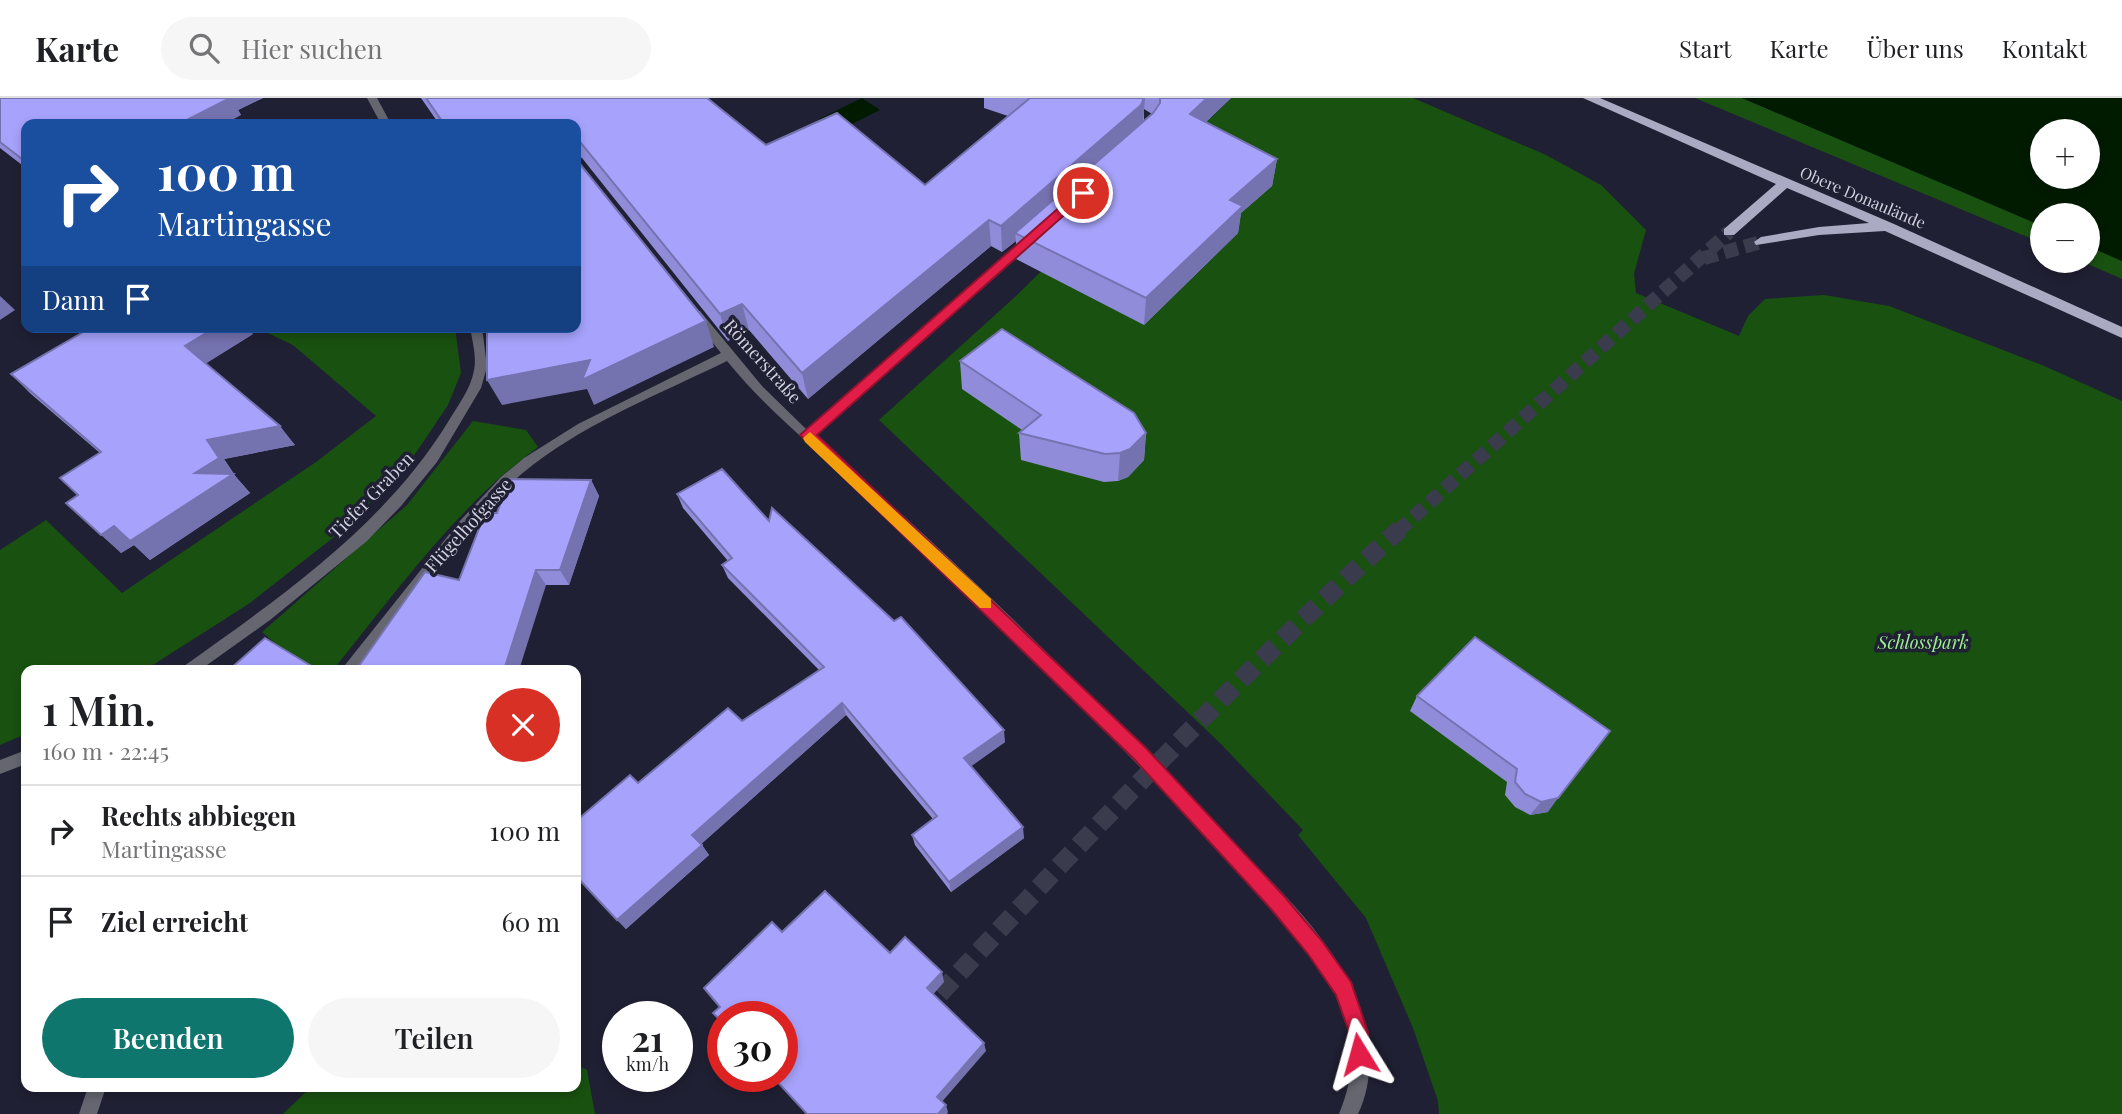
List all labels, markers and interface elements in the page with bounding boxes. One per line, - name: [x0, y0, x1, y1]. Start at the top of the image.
- search box: [161, 17, 651, 80]
- text: Karte: [35, 26, 119, 70]
- icon: search: [185, 29, 223, 67]
- text: Hier suchen: [241, 31, 383, 66]
- text: Start: [1679, 32, 1732, 64]
- text: Karte: [1770, 32, 1829, 64]
- text: Über uns: [1867, 32, 1964, 64]
- text: Kontakt: [2002, 32, 2087, 64]
- map controls: [2030, 119, 2100, 273]
- button: +: [2030, 119, 2100, 189]
- text: 100 m: [157, 138, 295, 203]
- icon: right: [42, 147, 133, 238]
- street label: Obere Donaulände: [1797, 161, 1929, 233]
- pin: [1053, 163, 1113, 223]
- icon: arrive: [1064, 174, 1102, 212]
- text: Martingasse: [157, 201, 332, 244]
- button: −: [2030, 203, 2100, 273]
- icon: arrive: [119, 280, 157, 318]
- text: Dann: [42, 282, 105, 317]
- street label: Römerstraße: [719, 314, 807, 408]
- street label: Tiefer Graben: [323, 446, 419, 544]
- street label: Flügelhofgasse: [419, 473, 517, 577]
- park label: Schlosspark: [1876, 630, 1969, 654]
- text: 1 Min.: [42, 681, 156, 737]
- button: close: [486, 688, 560, 762]
- text: 160 m · 22:45: [42, 735, 169, 766]
- text: Rechts abbiegen: [101, 798, 296, 833]
- icon: right: [42, 812, 80, 850]
- text: 100 m: [490, 813, 560, 848]
- text: Martingasse: [101, 833, 227, 864]
- icon: arrive: [42, 903, 80, 941]
- text: Ziel erreicht: [101, 904, 248, 939]
- text: 60 m: [501, 904, 560, 939]
- button: Beenden: [42, 998, 294, 1078]
- button: Teilen: [308, 998, 560, 1078]
- speed limit sign: 30: [707, 1001, 798, 1092]
- text: 21: [632, 1014, 663, 1061]
- position arrow: [1322, 1017, 1396, 1091]
- text: km/h: [626, 1052, 669, 1076]

